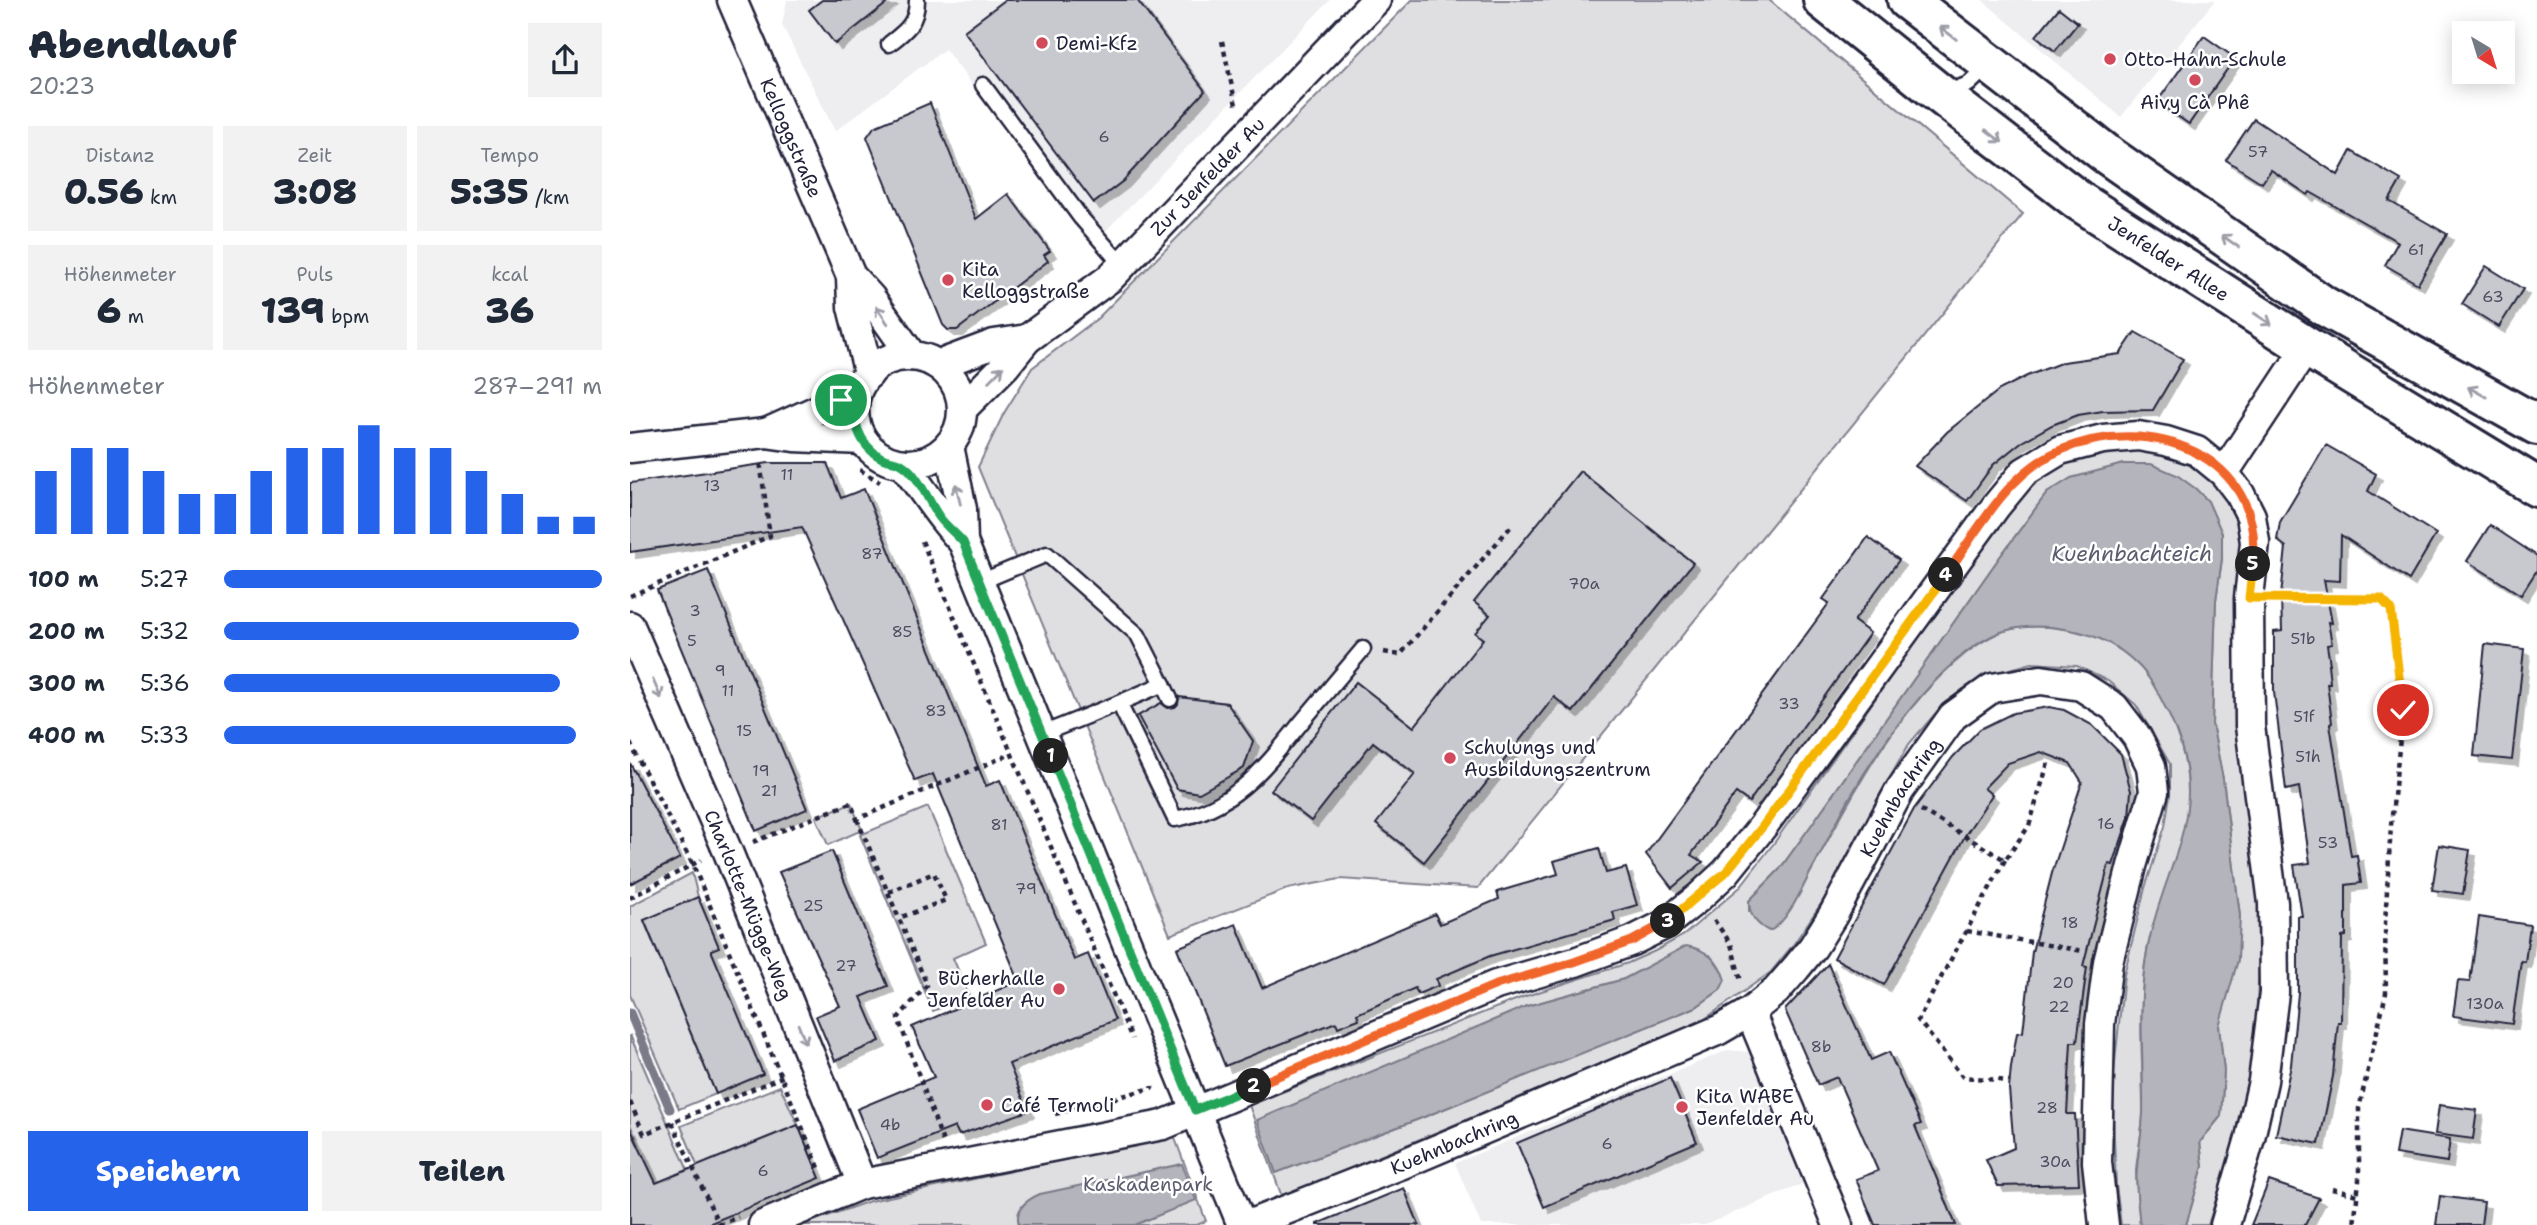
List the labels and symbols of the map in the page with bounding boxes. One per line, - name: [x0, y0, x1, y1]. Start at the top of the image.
- north arrow: [2452, 21, 2515, 84]
- one-way arrow: [1939, 25, 1958, 40]
- place label: Demi-Kfz: [1056, 31, 1138, 56]
- marker: Demi-Kfz: [1034, 35, 1050, 51]
- place label: Otto-Hahn-Schule: [2124, 47, 2287, 72]
- marker: Otto-Hahn-Schule: [2102, 51, 2118, 67]
- marker: Aivy Cà Phê: [2187, 72, 2203, 88]
- street label: Kelloggstraße: [755, 74, 828, 201]
- place label: Aivy Cà Phê: [2140, 90, 2250, 115]
- street label: Zur Jenfelder Au: [1145, 112, 1270, 241]
- house number: 6: [1098, 126, 1110, 147]
- one-way arrow: [1984, 128, 2002, 143]
- house number: 57: [2248, 141, 2268, 162]
- street label: Jenfelder Allee: [2103, 210, 2234, 307]
- one-way arrow: [2221, 234, 2240, 248]
- house number: 61: [2408, 239, 2424, 260]
- place label: Kita Kelloggstraße: [962, 257, 1090, 304]
- marker: Kita Kelloggstraße: [940, 272, 956, 288]
- house number: 63: [2482, 286, 2504, 307]
- one-way arrow: [875, 306, 890, 325]
- one-way arrow: [2252, 312, 2272, 326]
- one-way arrow: [987, 366, 1004, 383]
- pin: [811, 370, 871, 430]
- one-way arrow: [2467, 385, 2488, 398]
- house number: 11: [781, 464, 793, 485]
- house number: 13: [703, 475, 721, 496]
- one-way arrow: [951, 483, 964, 506]
- water label: Kuehnbachteich: [2052, 540, 2212, 568]
- house number: 87: [861, 543, 883, 564]
- pin: 5: [2236, 546, 2270, 582]
- pin: 4: [1928, 558, 1964, 592]
- house number: 70a: [1568, 573, 1600, 594]
- house number: 3: [689, 600, 701, 621]
- house number: 85: [892, 621, 912, 642]
- house number: 51b: [2290, 628, 2316, 649]
- house number: 5: [687, 630, 697, 651]
- house number: 9: [714, 660, 726, 681]
- one-way arrow: [651, 678, 664, 699]
- house number: 11: [722, 680, 734, 701]
- pin: [2373, 680, 2433, 740]
- house number: 33: [1778, 693, 1800, 714]
- house number: 83: [925, 700, 947, 721]
- house number: 51f: [2293, 706, 2316, 727]
- house number: 15: [736, 720, 752, 741]
- street label: Kuehnbachring: [1854, 732, 1946, 861]
- place label: Schulungs und Ausbildungszentrum: [1464, 735, 1651, 782]
- pin: 1: [1034, 738, 1068, 774]
- house number: 51h: [2295, 746, 2321, 767]
- marker: Schulungs und Ausbildungszentrum: [1442, 750, 1458, 766]
- house number: 19: [752, 760, 770, 781]
- house number: 21: [760, 780, 778, 801]
- street label: Charlotte-Mügge-Weg: [699, 806, 799, 1004]
- house number: 16: [2097, 813, 2115, 834]
- house number: 81: [990, 814, 1008, 835]
- house number: 53: [2318, 832, 2338, 853]
- house number: 79: [1015, 878, 1037, 899]
- house number: 25: [803, 895, 823, 916]
- pin: 3: [1650, 904, 1686, 939]
- house number: 18: [2061, 912, 2079, 933]
- house number: 27: [835, 955, 857, 976]
- place label: Bücherhalle Jenfelder Au: [927, 966, 1045, 1013]
- house number: 20: [2052, 972, 2074, 993]
- marker: Bücherhalle Jenfelder Au: [1051, 981, 1067, 997]
- house number: 130a: [2466, 993, 2504, 1014]
- house number: 22: [2048, 996, 2070, 1017]
- one-way arrow: [797, 1023, 810, 1045]
- house number: 8b: [1811, 1036, 1831, 1057]
- pin: 2: [1236, 1068, 1272, 1104]
- place label: Kita WABE Jenfelder Au: [1696, 1084, 1814, 1131]
- place label: Café Termoli: [1001, 1093, 1114, 1118]
- marker: Café Termoli: [979, 1097, 995, 1113]
- house number: 28: [2036, 1097, 2058, 1118]
- marker: Kita WABE Jenfelder Au: [1674, 1099, 1690, 1115]
- street label: Kuehnbachring: [1387, 1104, 1521, 1180]
- house number: 4b: [880, 1114, 900, 1135]
- house number: 6: [1601, 1133, 1613, 1154]
- house number: 30a: [2039, 1151, 2071, 1172]
- house number: 6: [757, 1160, 769, 1181]
- park label: Kaskadenpark: [1083, 1172, 1213, 1197]

